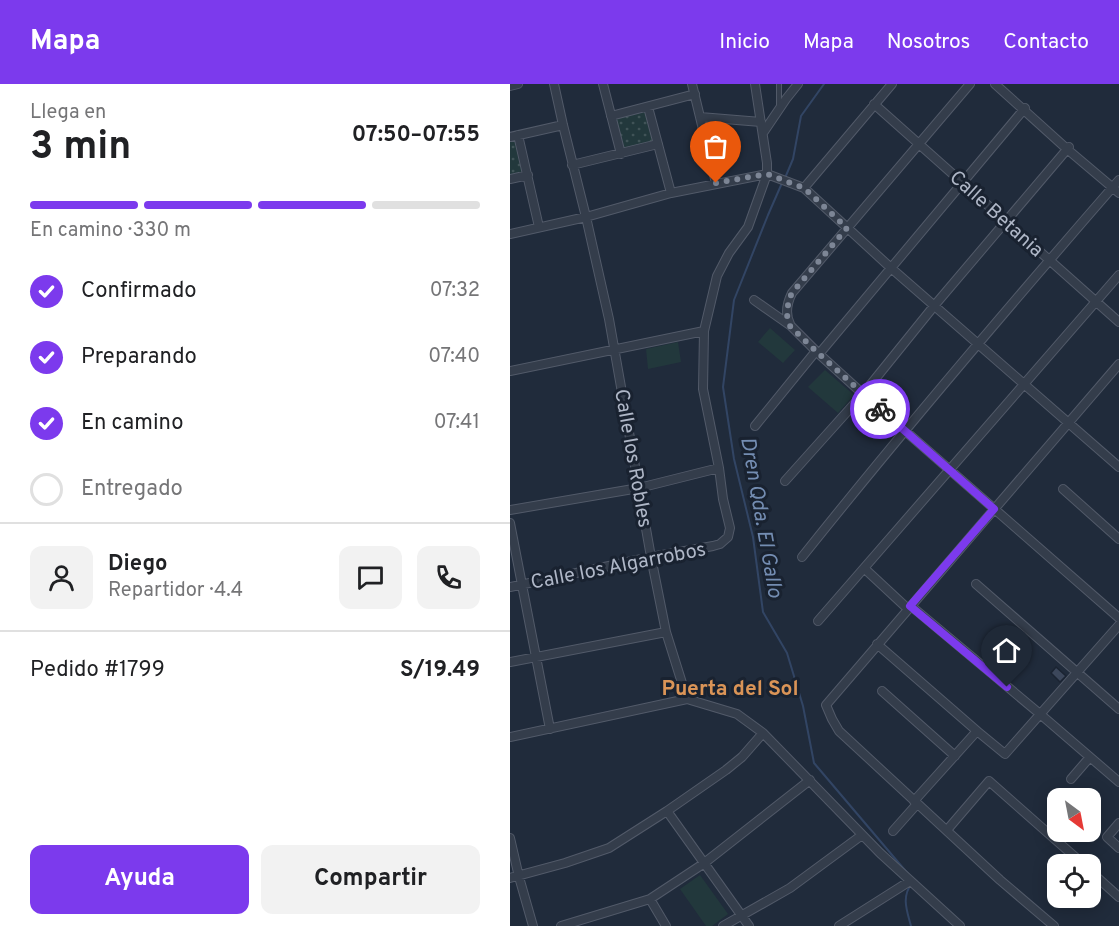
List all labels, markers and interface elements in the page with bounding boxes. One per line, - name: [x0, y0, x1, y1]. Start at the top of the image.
- text: Mapa: [30, 24, 100, 60]
- text: Inicio: [719, 29, 770, 56]
- text: Mapa: [803, 29, 854, 56]
- text: Nosotros: [887, 29, 970, 56]
- text: Contacto: [1003, 29, 1089, 56]
- text: Llega en: [30, 100, 106, 126]
- pin: [690, 121, 741, 183]
- text: 07:50–07:55: [352, 122, 480, 149]
- text: 3 min: [30, 124, 131, 173]
- icon: bag: [699, 130, 732, 163]
- street label: Calle Betania: [943, 165, 1048, 264]
- text: En camino · 330 m: [30, 218, 191, 244]
- icon: check: [30, 275, 63, 308]
- text: Confirmado: [81, 278, 197, 305]
- text: 07:32: [430, 278, 480, 304]
- icon: check: [30, 341, 63, 374]
- text: Preparando: [81, 344, 197, 371]
- text: 07:40: [428, 344, 480, 370]
- courier: [850, 379, 910, 439]
- street label: Calle los Robles: [607, 387, 657, 530]
- icon: bike: [864, 393, 897, 426]
- icon: check: [30, 407, 63, 440]
- text: En camino: [81, 410, 183, 437]
- text: 07:41: [434, 410, 480, 436]
- water label: Dren Qda. El Gallo: [733, 435, 788, 601]
- text: Entregado: [81, 476, 183, 503]
- street label: Calle los Algarrobos: [529, 537, 708, 597]
- button: person: [30, 546, 93, 609]
- button: chat: [339, 546, 402, 609]
- button: phone: [417, 546, 480, 609]
- text: Diego: [108, 551, 167, 578]
- text: Repartidor · 4.4: [108, 578, 243, 604]
- pin: [981, 625, 1032, 687]
- icon: home: [990, 634, 1023, 667]
- text: Pedido #1799: [30, 657, 165, 684]
- text: S/19.49: [400, 657, 480, 684]
- district label: Puerta del Sol: [661, 676, 799, 703]
- north arrow: [1047, 788, 1101, 842]
- map controls: [1047, 788, 1101, 908]
- button: Ayuda: [30, 845, 249, 914]
- button: Compartir: [261, 845, 480, 914]
- button: locate: [1047, 854, 1101, 908]

